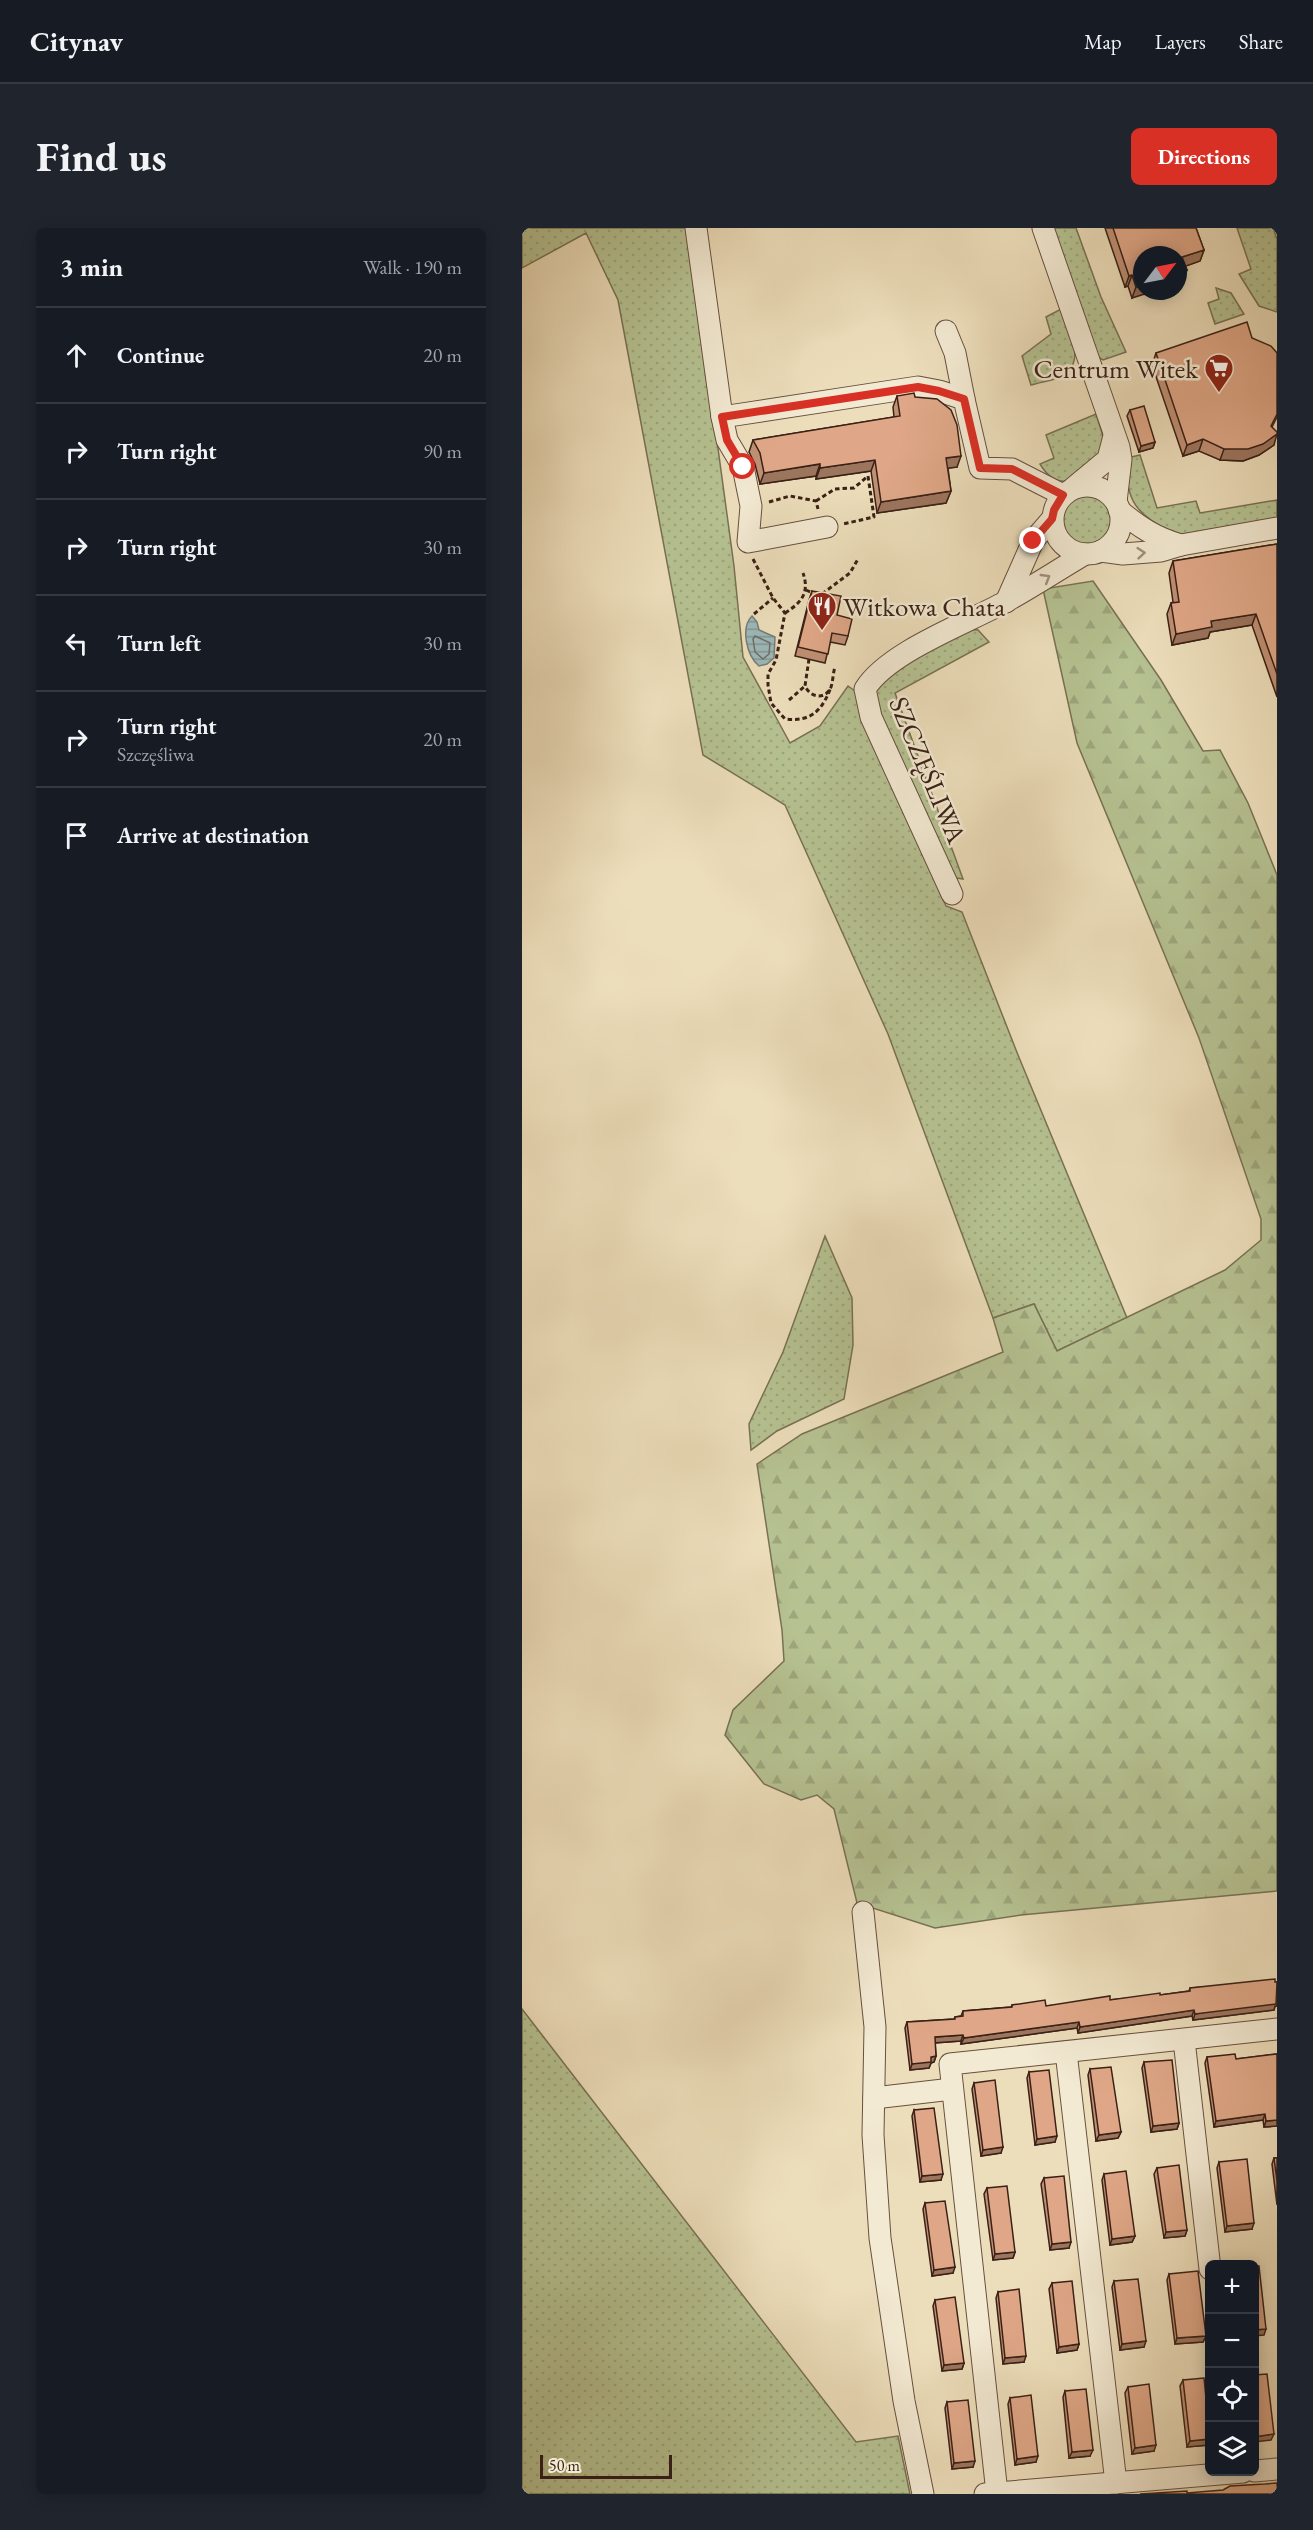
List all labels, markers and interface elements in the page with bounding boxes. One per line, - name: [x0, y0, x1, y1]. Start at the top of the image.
- text: Citynav: [30, 23, 123, 59]
- text: Map: [1084, 28, 1122, 55]
- text: Layers: [1155, 28, 1206, 55]
- text: Share: [1239, 28, 1283, 55]
- button: Directions: [1131, 128, 1277, 185]
- text: Find us: [36, 129, 167, 184]
- north arrow: [1133, 246, 1187, 300]
- text: 3 min: [60, 250, 123, 284]
- text: Walk · 190 m: [363, 254, 462, 280]
- icon: ahead: [60, 339, 93, 372]
- text: Continue: [117, 341, 204, 370]
- text: 20 m: [423, 342, 462, 368]
- place label: Centrum Witek: [1033, 351, 1198, 386]
- supermarket icon: Centrum Witek: [1203, 352, 1235, 394]
- icon: right: [60, 435, 93, 468]
- text: Turn right: [117, 437, 216, 466]
- text: 90 m: [423, 438, 462, 464]
- route start: [729, 453, 755, 479]
- route end: [1019, 527, 1045, 553]
- icon: right: [60, 531, 93, 564]
- text: Turn right: [117, 533, 216, 562]
- text: 30 m: [423, 534, 462, 560]
- one-way arrow: [1137, 547, 1146, 560]
- one-way arrow: [1039, 574, 1050, 585]
- place label: Witkowa Chata: [843, 589, 1005, 624]
- restaurant icon: Witkowa Chata: [806, 590, 838, 632]
- icon: left: [60, 627, 93, 660]
- text: Turn left: [117, 629, 201, 658]
- text: 30 m: [423, 630, 462, 656]
- street label: SZCZĘŚLIWA: [881, 691, 975, 849]
- text: Turn right: [117, 712, 216, 741]
- icon: right: [60, 723, 93, 756]
- text: 20 m: [423, 726, 462, 752]
- text: Szczęśliwa: [117, 741, 194, 767]
- icon: arrive: [60, 819, 93, 852]
- text: Arrive at destination: [117, 821, 309, 850]
- map controls: [1205, 2260, 1259, 2476]
- button: +: [1205, 2260, 1259, 2314]
- button: −: [1205, 2314, 1259, 2368]
- button: locate: [1205, 2368, 1259, 2422]
- button: layers: [1205, 2422, 1259, 2476]
- scale bar: [540, 2452, 672, 2480]
- text: 50 m: [549, 2455, 580, 2476]

